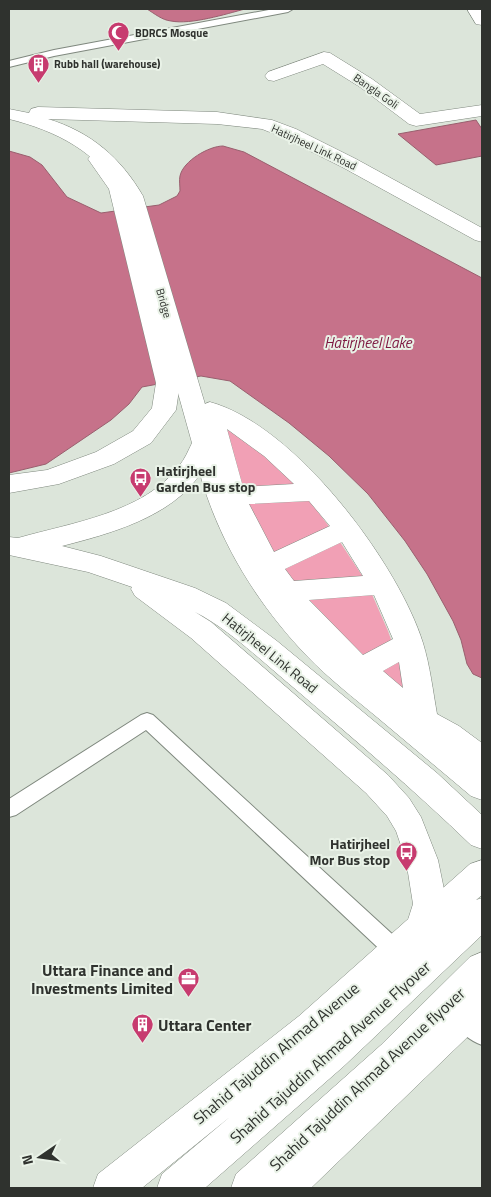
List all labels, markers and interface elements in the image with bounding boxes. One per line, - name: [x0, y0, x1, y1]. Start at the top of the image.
- mosque icon: BDRCS Mosque: [107, 21, 131, 52]
- place label: BDRCS Mosque: [135, 25, 208, 41]
- building icon: Rubb hall (warehouse): [26, 52, 50, 83]
- place label: Rubb hall (warehouse): [54, 56, 160, 72]
- street label: Bangla Goli: [350, 70, 402, 112]
- street label: Hatirjheel Link Road: [269, 120, 359, 174]
- street label: Bridge: [152, 286, 176, 320]
- water label: Hatirjheel Lake: [324, 331, 413, 354]
- place label: Hatirjheel Garden Bus stop: [156, 460, 256, 497]
- bus stop icon: Hatirjheel Garden Bus stop: [128, 467, 152, 498]
- street label: Hatirjheel Link Road: [218, 607, 323, 698]
- place label: Hatirjheel Mor Bus stop: [310, 833, 390, 870]
- bus stop icon: Hatirjheel Mor Bus stop: [394, 840, 418, 871]
- street label: Shahid Tajuddin Ahmad Avenue Flyover: [226, 957, 434, 1147]
- place label: Uttara Finance and Investments Limited: [31, 958, 173, 1000]
- office icon: Uttara Finance and Investments Limited: [177, 967, 201, 998]
- street label: Shahid Tajuddin Ahmad Avenue: [189, 978, 363, 1128]
- street label: Shahid Tajuddin Ahmad Avenue flyover: [264, 981, 471, 1176]
- building icon: Uttara Center: [130, 1013, 154, 1044]
- place label: Uttara Center: [158, 1013, 251, 1037]
- north arrow: [15, 1132, 65, 1182]
- text: N: [16, 1153, 38, 1167]

